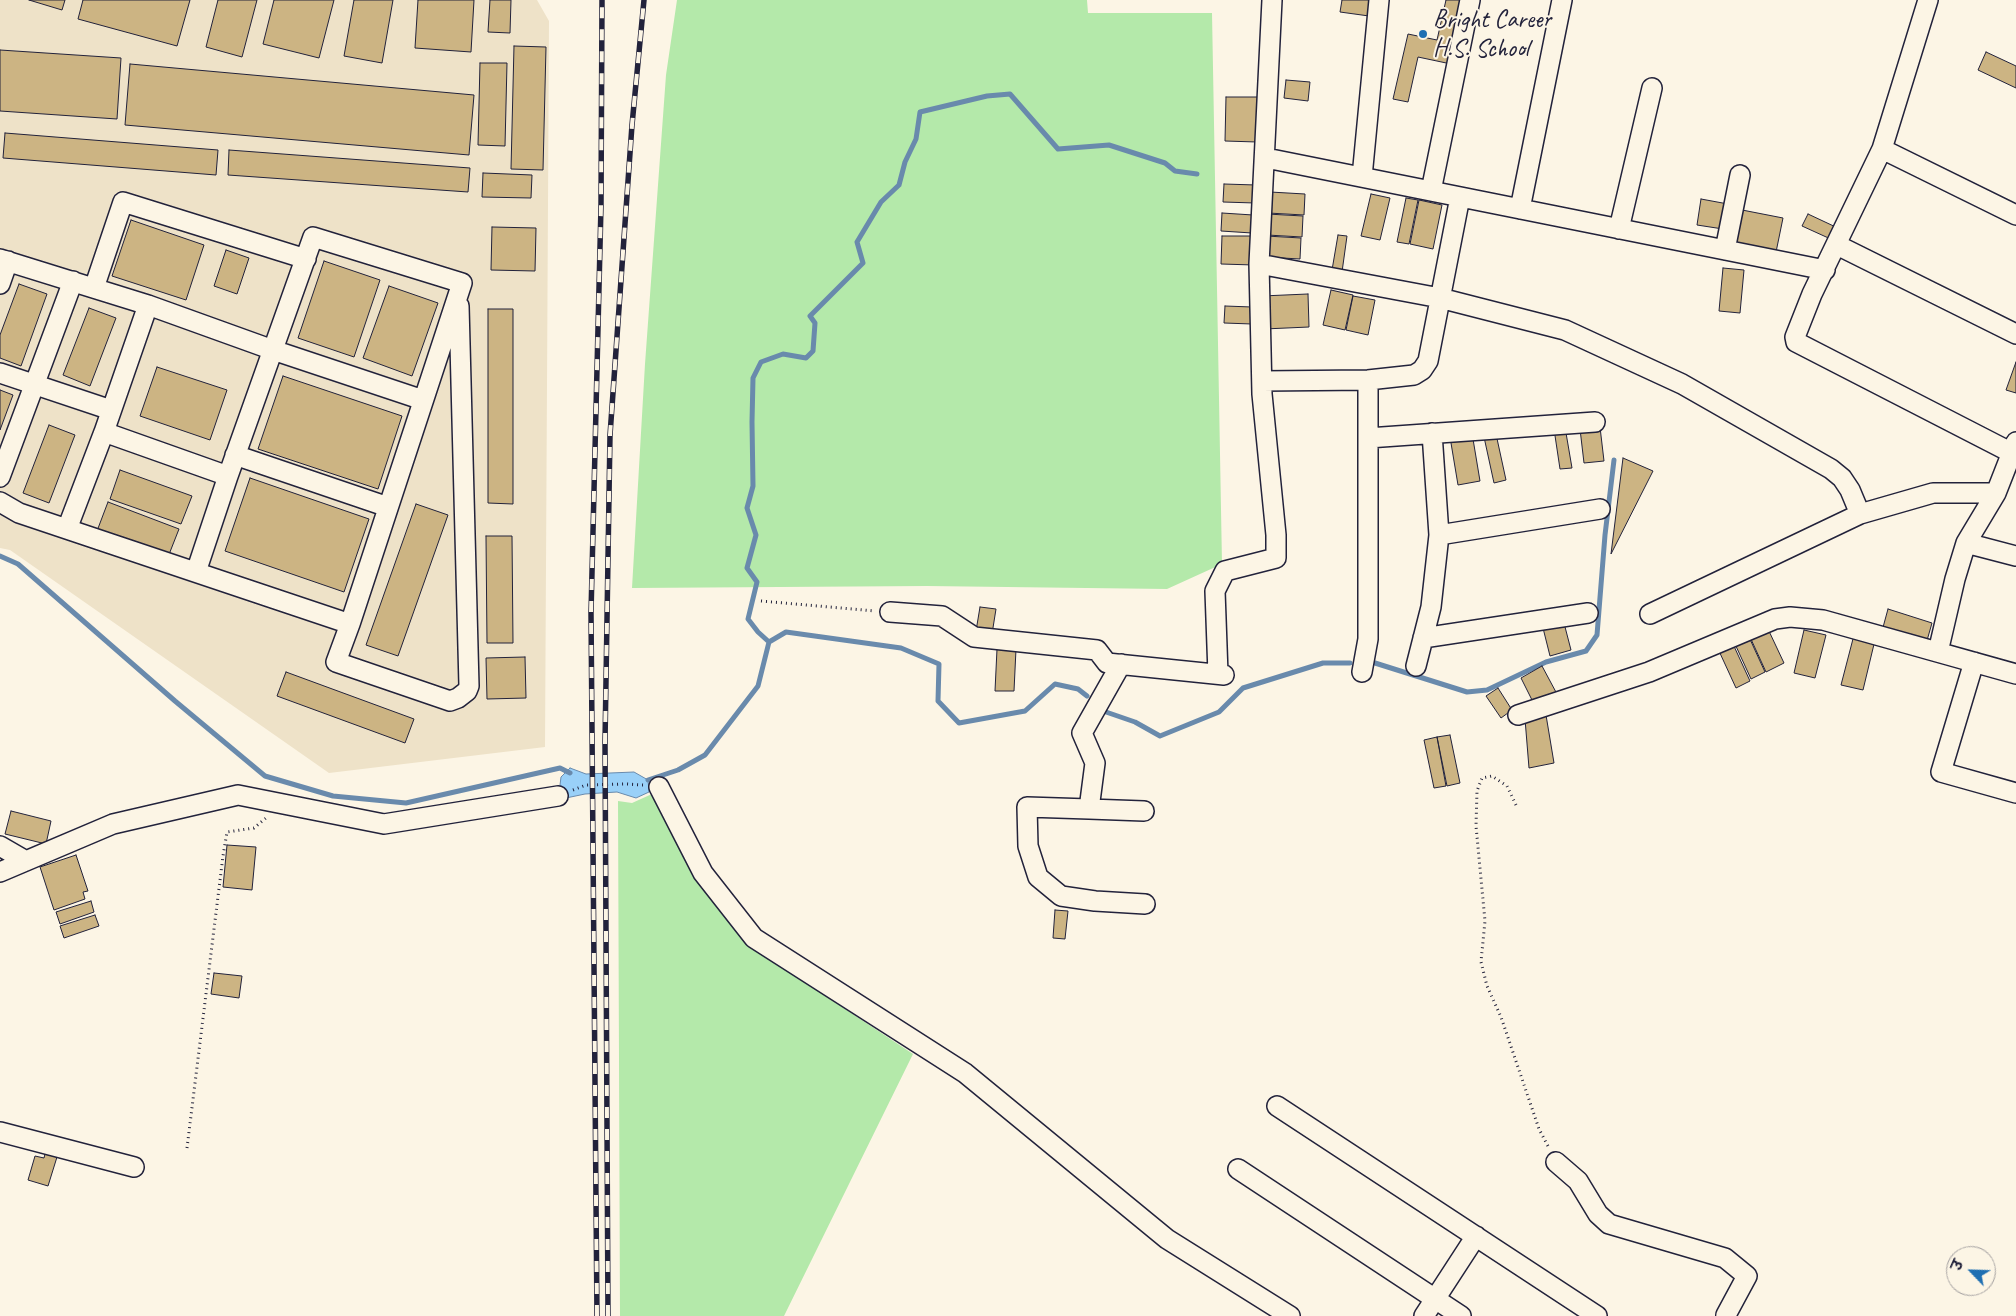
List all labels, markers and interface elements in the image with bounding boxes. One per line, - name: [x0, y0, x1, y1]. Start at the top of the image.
- place label: Bright Career H.S. School: [1433, 5, 1551, 64]
- marker: Bright Career H.S. School: [1417, 28, 1429, 40]
- north arrow: [1946, 1246, 1996, 1296]
- text: उ: [1948, 1257, 1967, 1273]

